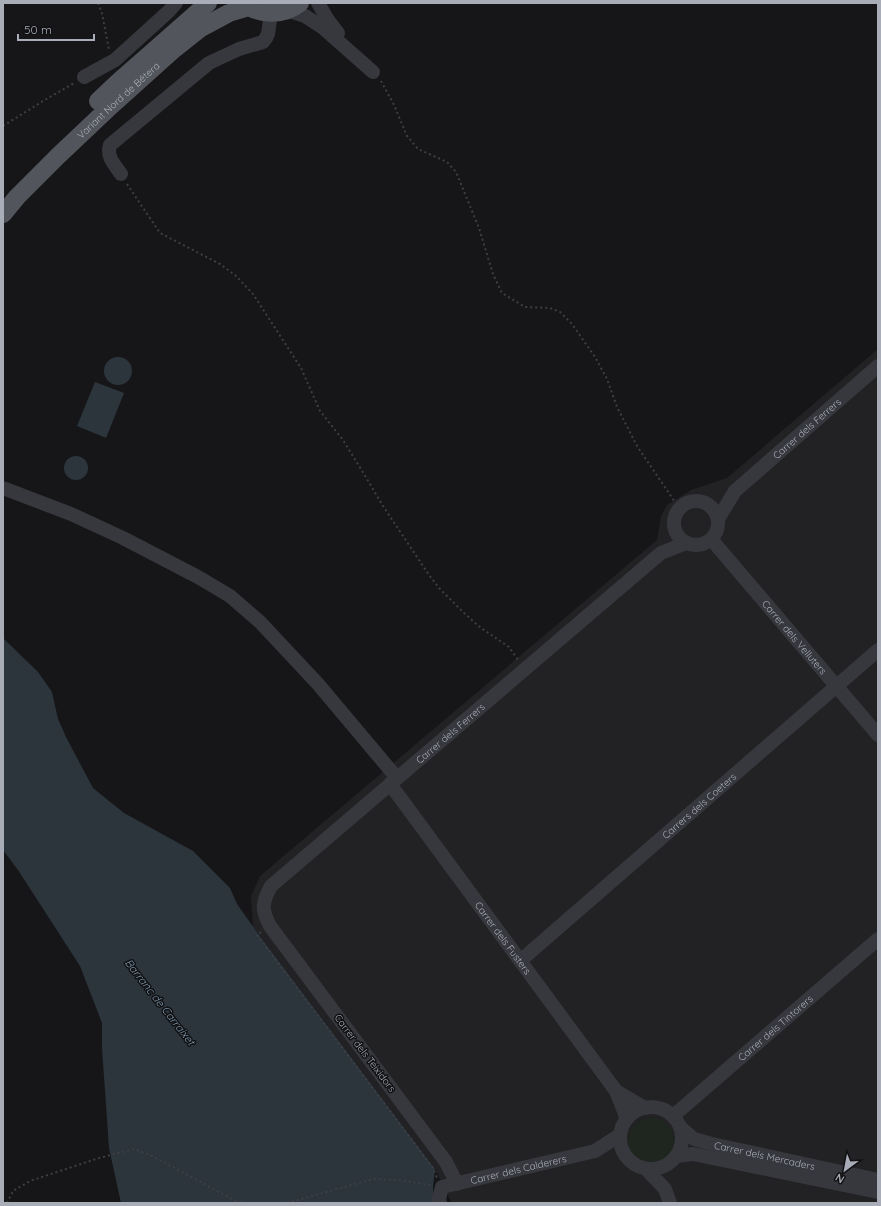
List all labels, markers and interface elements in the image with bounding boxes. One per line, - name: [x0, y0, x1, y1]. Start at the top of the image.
- scale bar: [18, 16, 94, 42]
- text: 50 m: [24, 22, 52, 37]
- street label: Variant Nord de Bétera: [74, 59, 162, 141]
- street label: Carrer dels Ferrers: [770, 395, 844, 462]
- street label: Carrer dels Velluters: [759, 597, 830, 677]
- street label: Carrer dels Ferrers: [413, 700, 487, 766]
- street label: Carrers dels Coeters: [659, 770, 739, 841]
- street label: Carrer dels Fusters: [472, 899, 535, 977]
- water label: Barranc de Carraixet: [122, 956, 199, 1049]
- street label: Carrer dels Tintorers: [735, 992, 816, 1064]
- street label: Carrer dels Teixidors: [332, 1012, 399, 1095]
- street label: Carrer dels Mercaders: [713, 1138, 817, 1173]
- north arrow: [825, 1150, 865, 1190]
- street label: Carrer dels Calderers: [469, 1151, 568, 1187]
- text: N: [833, 1170, 847, 1187]

